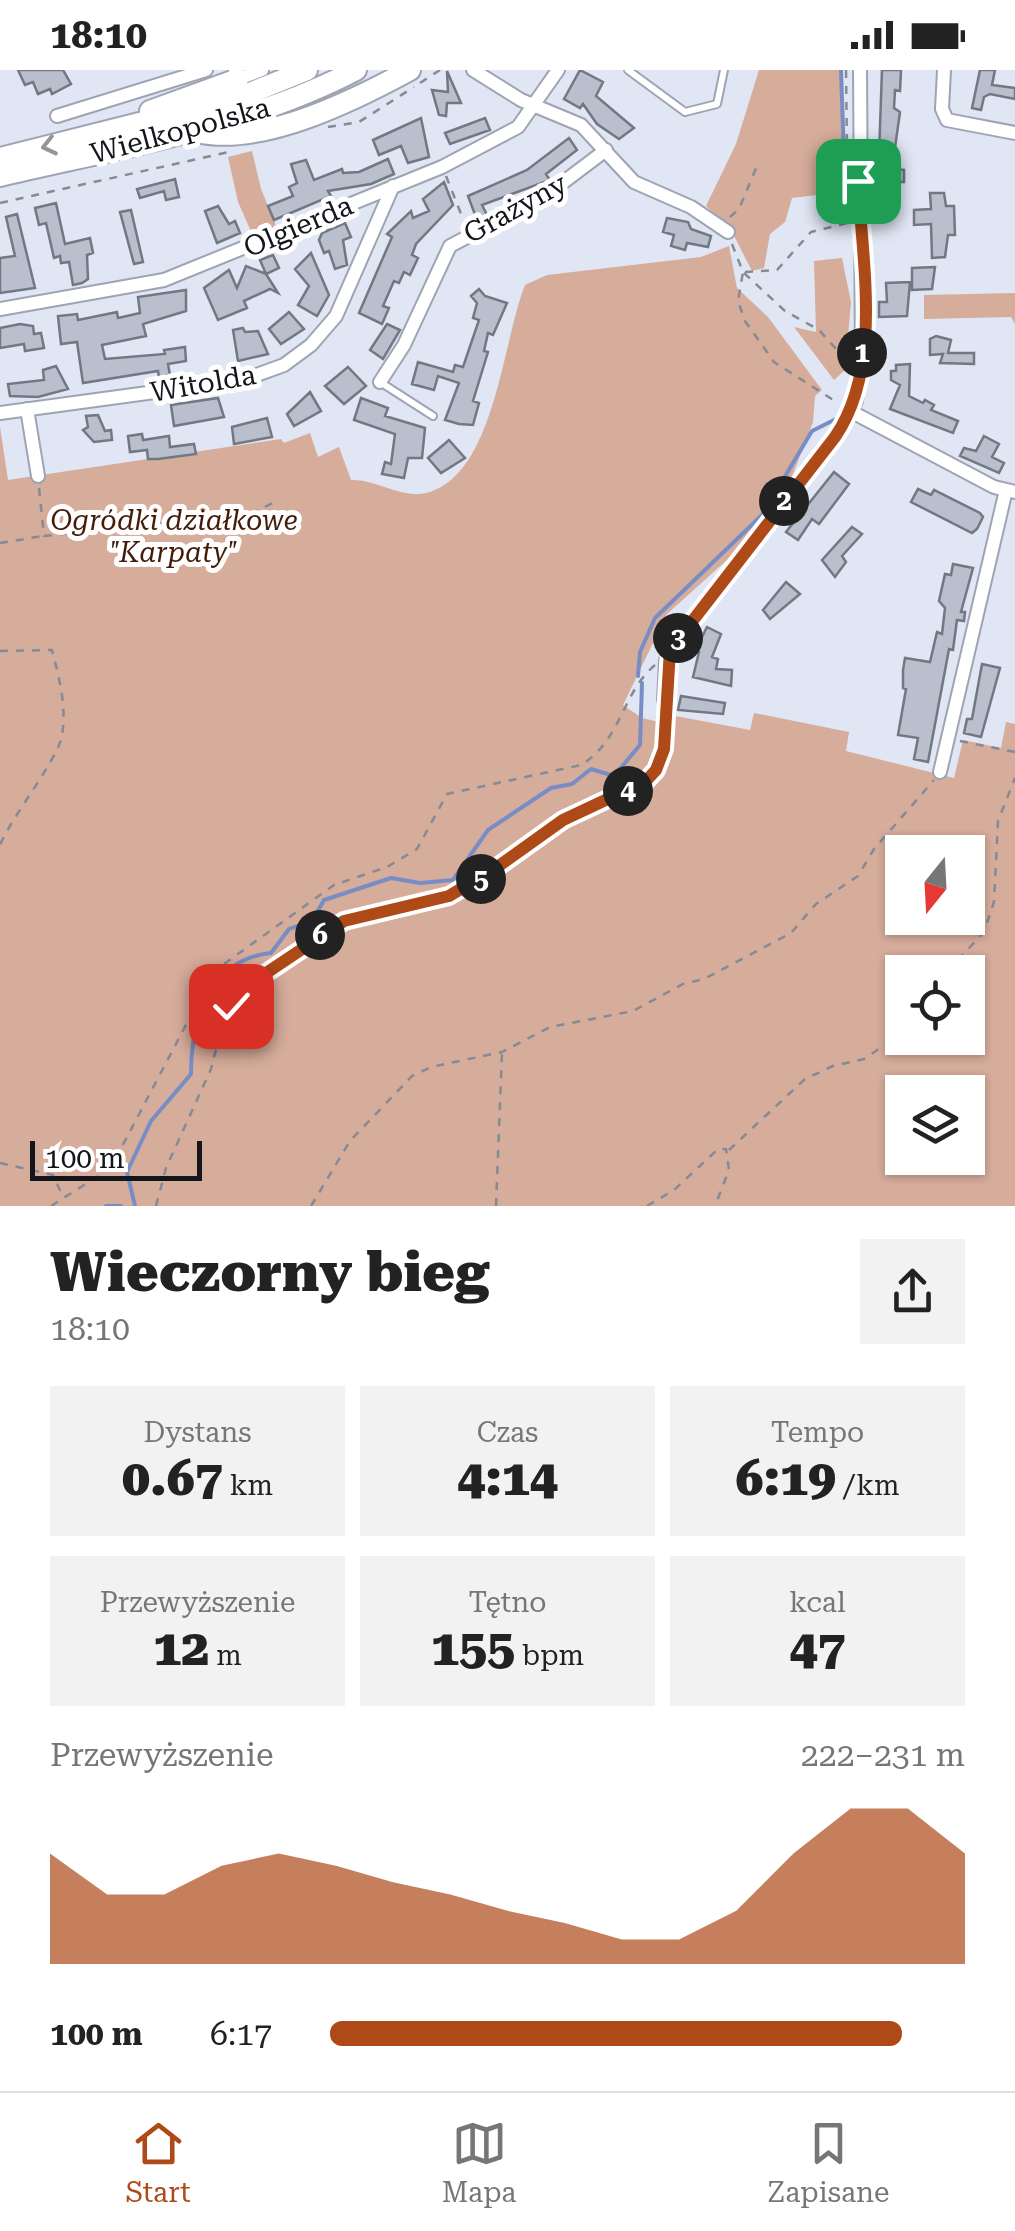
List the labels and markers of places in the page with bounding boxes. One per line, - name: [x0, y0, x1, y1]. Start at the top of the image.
- pin: [816, 139, 901, 224]
- pin: 1: [837, 328, 887, 378]
- pin: 2: [759, 476, 809, 526]
- pin: 3: [653, 613, 703, 663]
- pin: 4: [603, 766, 653, 816]
- pin: 5: [456, 854, 506, 904]
- pin: 6: [295, 910, 345, 960]
- pin: [189, 964, 274, 1049]

